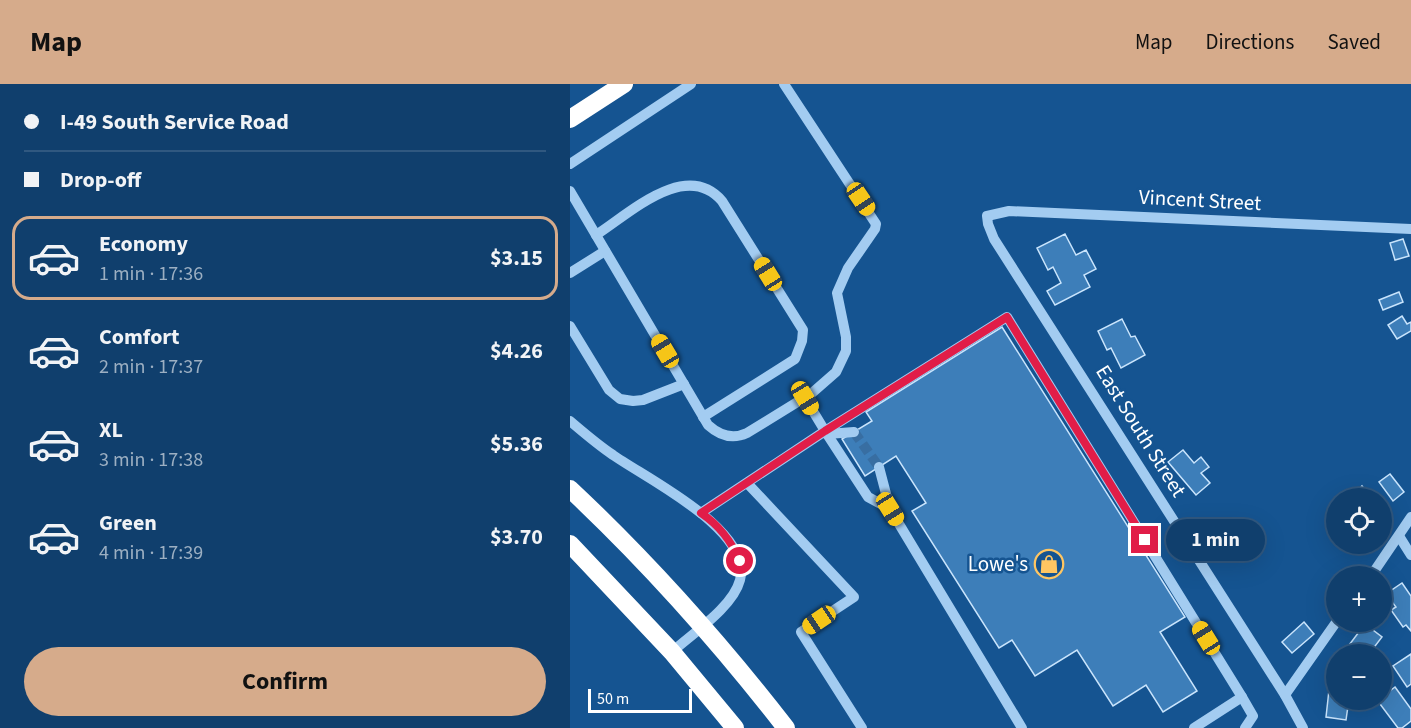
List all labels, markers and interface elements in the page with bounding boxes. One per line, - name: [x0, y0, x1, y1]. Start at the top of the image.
- text: Map: [30, 22, 82, 62]
- text: Map: [1135, 27, 1173, 57]
- text: Directions: [1206, 27, 1294, 57]
- text: Saved: [1327, 27, 1381, 57]
- text: I-49 South Service Road: [60, 106, 289, 138]
- text: Drop-off: [60, 164, 141, 196]
- car: [843, 179, 879, 219]
- street label: Vincent Street: [1138, 182, 1262, 218]
- text: Economy: [99, 228, 188, 260]
- icon: car: [27, 231, 81, 285]
- text: $3.15: [490, 242, 543, 274]
- car: [751, 254, 785, 294]
- text: 1 min · 17:36: [99, 260, 203, 288]
- text: Comfort: [99, 321, 180, 353]
- icon: car: [27, 324, 81, 378]
- car: [648, 331, 682, 371]
- text: $4.26: [490, 335, 543, 367]
- text: 2 min · 17:37: [99, 353, 203, 381]
- street label: East South Street: [1088, 359, 1194, 503]
- car: [788, 378, 822, 418]
- text: XL: [99, 414, 123, 446]
- icon: car: [27, 417, 81, 471]
- text: $5.36: [490, 428, 543, 460]
- text: 3 min · 17:38: [99, 446, 203, 474]
- map controls: [1326, 488, 1392, 710]
- button: locate: [1326, 488, 1392, 554]
- car: [873, 489, 907, 529]
- text: Green: [99, 507, 157, 539]
- icon: car: [27, 510, 81, 564]
- callout: 1 min: [1166, 519, 1265, 561]
- text: $3.70: [490, 521, 543, 553]
- route end: [1131, 526, 1158, 553]
- text: 1 min: [1191, 526, 1240, 554]
- text: 4 min · 17:39: [99, 539, 203, 567]
- route start: [726, 547, 753, 574]
- shop icon: Lowe's: [1033, 548, 1065, 580]
- place label: Lowe's: [968, 549, 1028, 579]
- button: +: [1326, 566, 1392, 632]
- car: [799, 602, 839, 638]
- car: [1189, 618, 1223, 658]
- button: −: [1326, 644, 1392, 710]
- button: Confirm: [24, 647, 546, 716]
- scale bar: [588, 686, 692, 714]
- text: 50 m: [597, 688, 629, 710]

